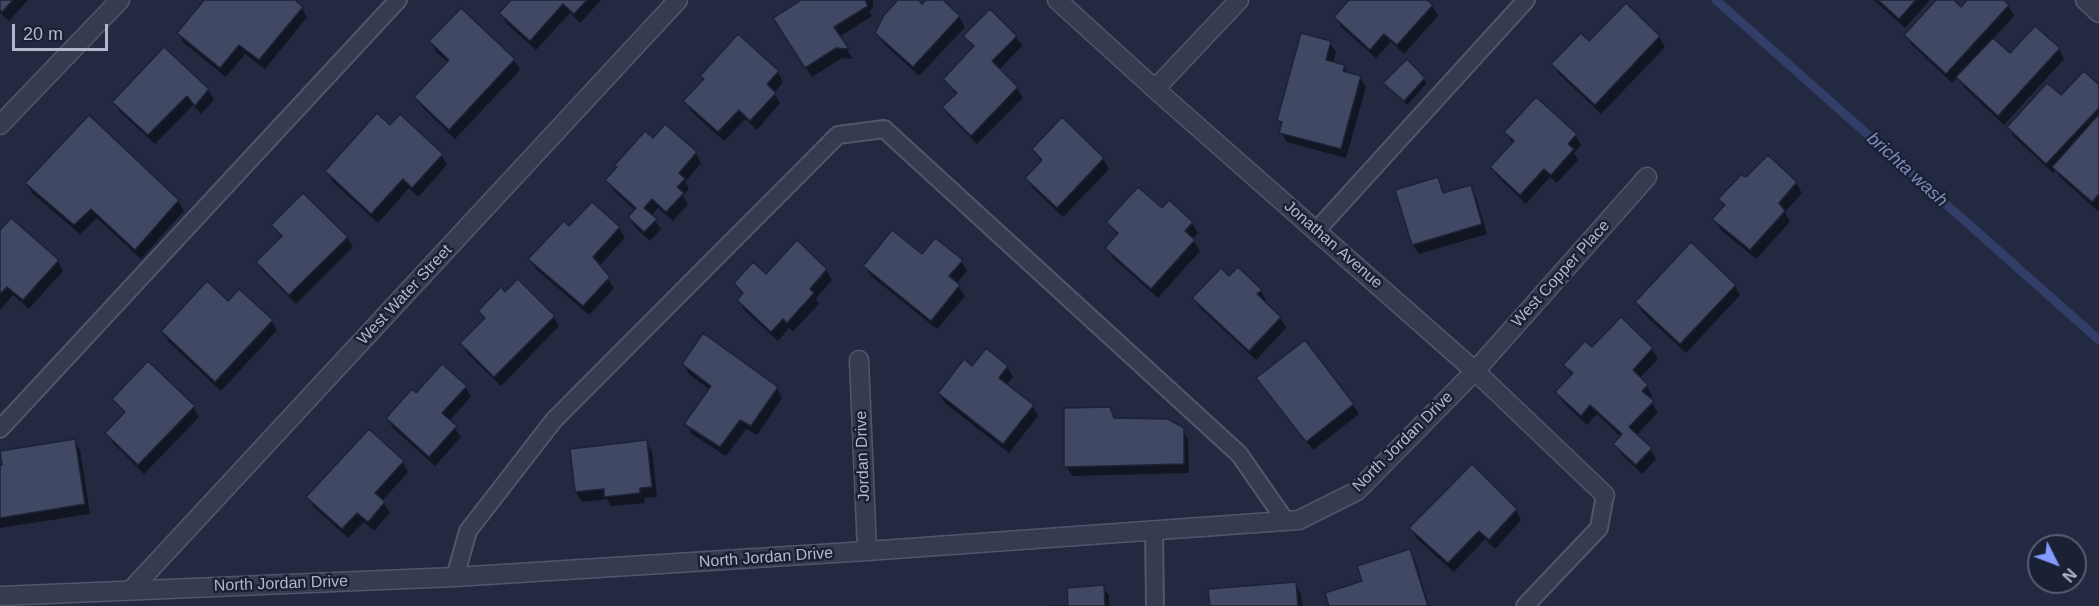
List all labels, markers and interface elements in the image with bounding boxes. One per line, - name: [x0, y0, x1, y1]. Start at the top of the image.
- scale bar: [15, 12, 111, 50]
- text: 20 m: [23, 24, 63, 44]
- water label: brichta wash: [1862, 128, 1952, 212]
- street label: Jonathan Avenue: [1280, 197, 1386, 293]
- street label: West Copper Place: [1508, 216, 1614, 332]
- street label: West Water Street: [354, 241, 456, 349]
- street label: North Jordan Drive: [1349, 388, 1457, 496]
- street label: Jordan Drive: [852, 410, 874, 502]
- north arrow: [2027, 534, 2087, 594]
- street label: North Jordan Drive: [698, 544, 834, 572]
- text: N: [2059, 565, 2079, 585]
- street label: North Jordan Drive: [214, 572, 348, 596]

